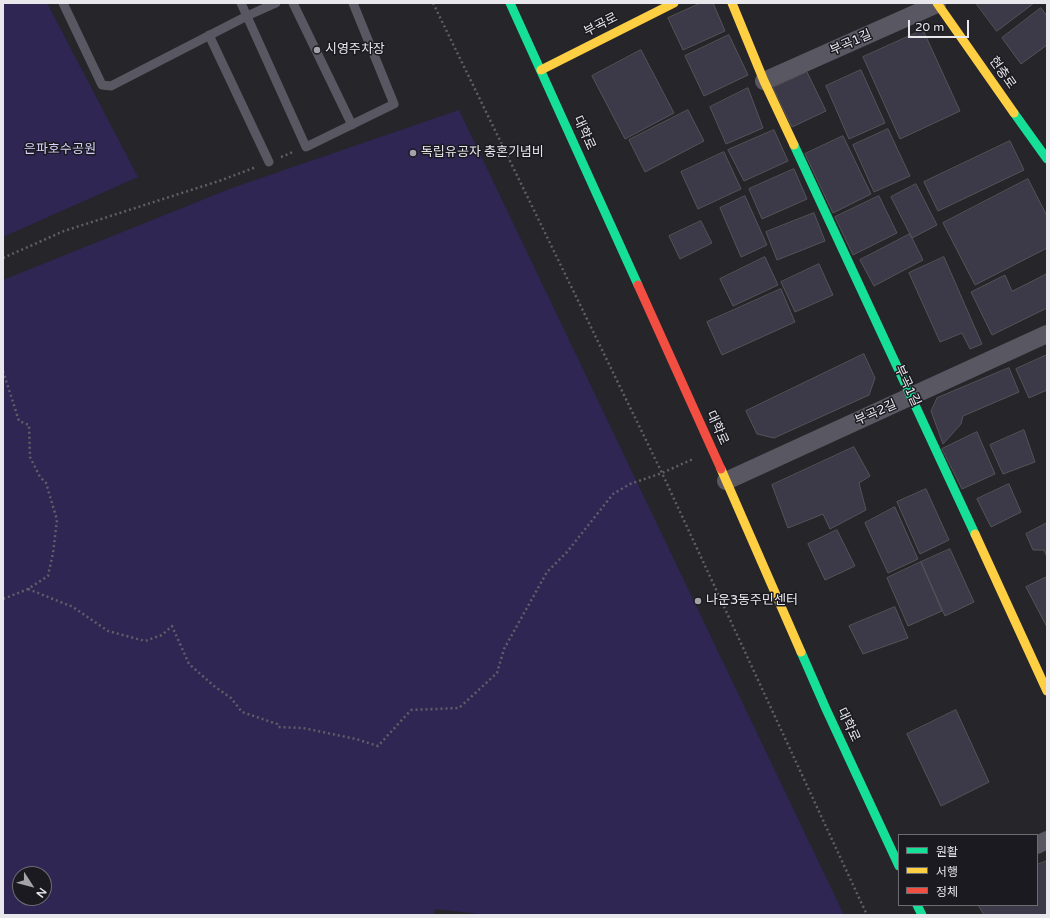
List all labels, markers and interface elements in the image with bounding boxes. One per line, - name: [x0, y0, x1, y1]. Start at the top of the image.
- street label: 부곡로: [581, 10, 621, 40]
- scale bar: [910, 12, 971, 38]
- text: 20 m: [915, 20, 944, 34]
- street label: 부곡1길: [828, 27, 874, 59]
- place label: 시영주차장: [325, 42, 385, 58]
- marker: 시영주차장: [312, 45, 322, 55]
- street label: 현충로: [985, 54, 1019, 92]
- street label: 대학로: [570, 113, 598, 153]
- park label: 은파호수공원: [24, 142, 96, 158]
- place label: 독립유공자 충혼기념비: [421, 145, 544, 161]
- marker: 독립유공자 충혼기념비: [408, 148, 418, 158]
- street label: 부곡1길: [891, 363, 923, 409]
- street label: 부곡2길: [853, 397, 899, 429]
- street label: 대학로: [703, 408, 731, 448]
- place label: 나운3동주민센터: [706, 593, 798, 609]
- marker: 나운3동주민센터: [693, 596, 703, 606]
- street label: 대학로: [833, 705, 863, 745]
- legend: [898, 834, 1038, 906]
- text: 원활: [936, 845, 958, 859]
- text: 서행: [936, 865, 958, 879]
- north arrow: [12, 866, 52, 906]
- text: N: [33, 885, 49, 900]
- text: 정체: [936, 885, 958, 899]

